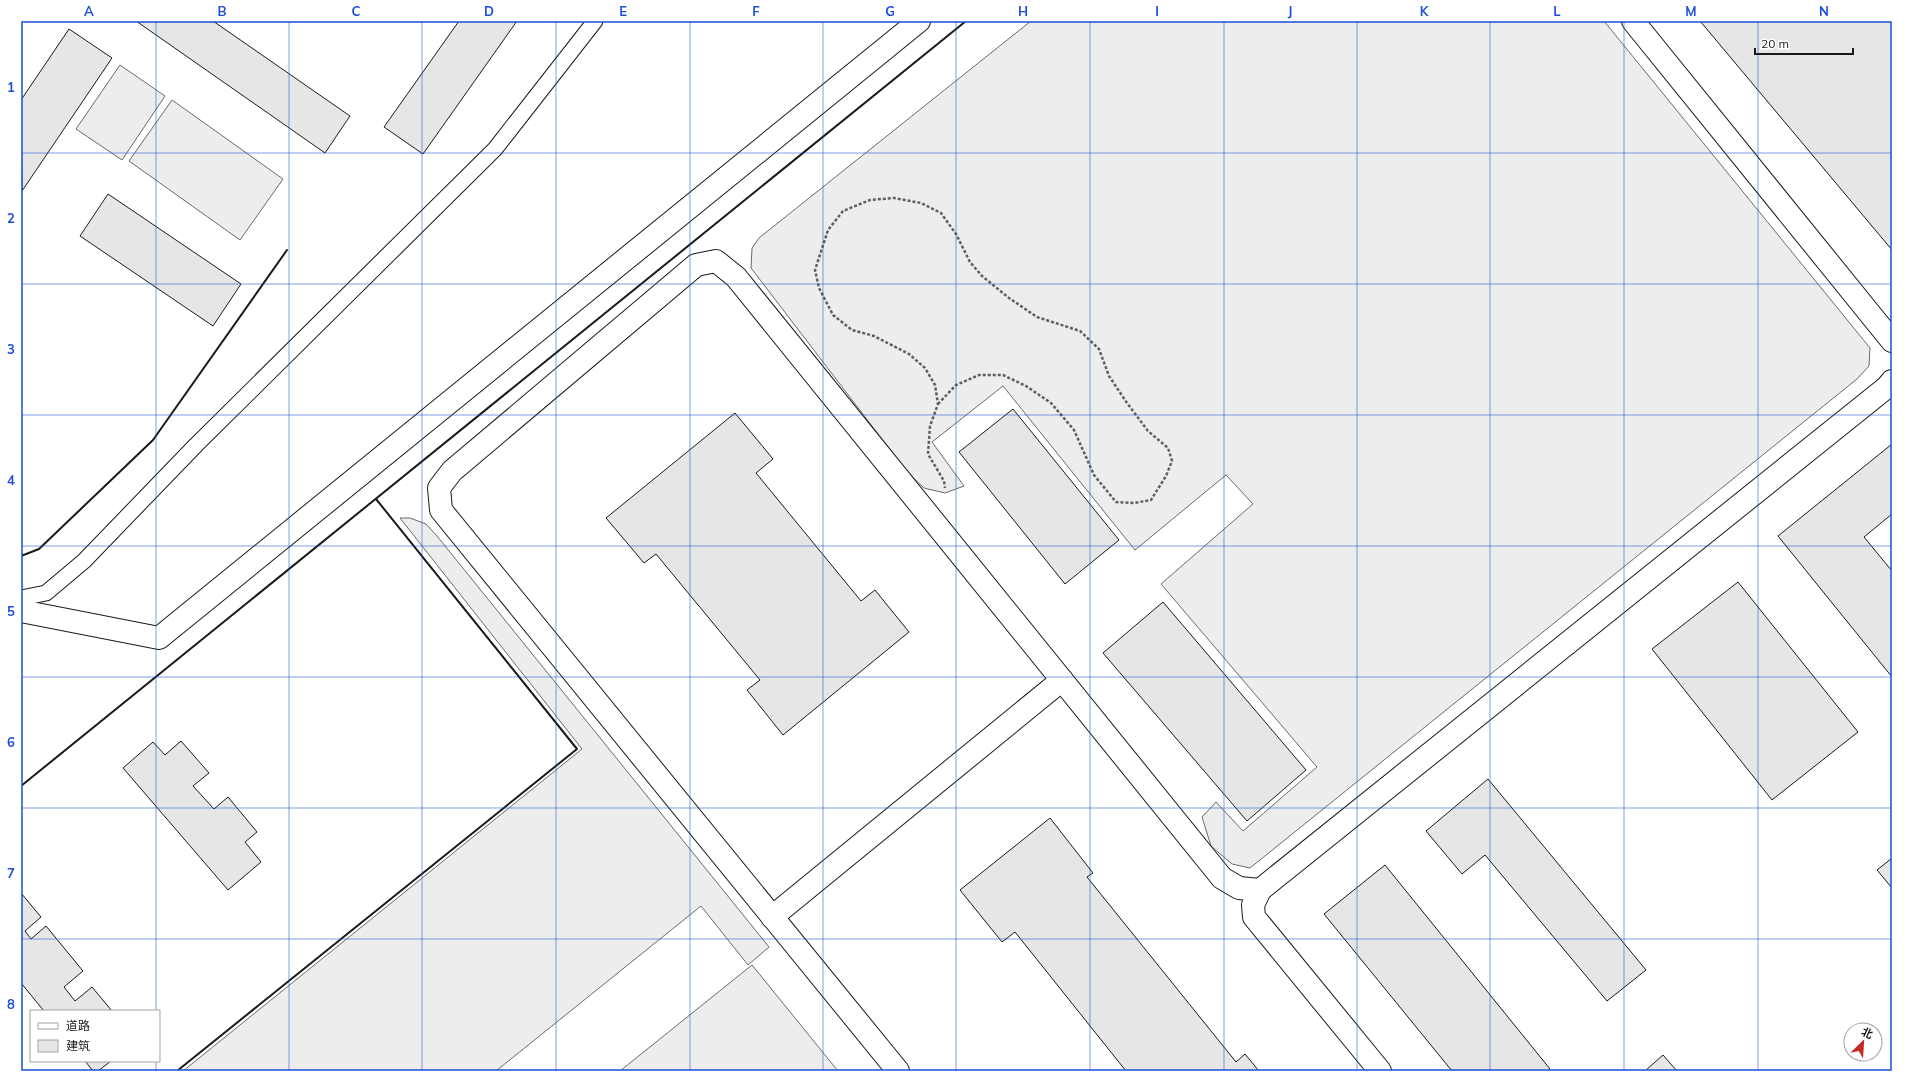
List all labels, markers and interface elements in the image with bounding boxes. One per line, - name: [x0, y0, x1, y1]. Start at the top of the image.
- text: A: [84, 3, 94, 19]
- text: B: [218, 3, 227, 19]
- text: C: [352, 3, 361, 19]
- text: D: [484, 3, 494, 19]
- text: E: [619, 3, 627, 19]
- text: F: [752, 3, 760, 19]
- text: G: [885, 3, 895, 19]
- text: H: [1018, 3, 1028, 19]
- text: I: [1155, 3, 1159, 19]
- text: J: [1288, 3, 1292, 19]
- text: K: [1420, 3, 1430, 19]
- text: L: [1553, 3, 1561, 19]
- text: M: [1685, 3, 1697, 19]
- text: N: [1819, 3, 1829, 19]
- scale bar: [1755, 30, 1853, 56]
- text: 20 m: [1761, 36, 1789, 51]
- text: 1: [7, 79, 15, 95]
- text: 2: [7, 210, 15, 226]
- text: 3: [7, 341, 15, 357]
- text: 4: [7, 472, 15, 488]
- text: 5: [7, 603, 15, 619]
- text: 6: [7, 734, 15, 750]
- text: 7: [7, 865, 15, 881]
- text: 8: [7, 996, 15, 1012]
- legend: [30, 1010, 160, 1062]
- text: 道路: [66, 1018, 90, 1033]
- north arrow: [1843, 1022, 1883, 1062]
- text: 北: [1859, 1024, 1875, 1042]
- text: 建筑: [66, 1038, 90, 1053]

